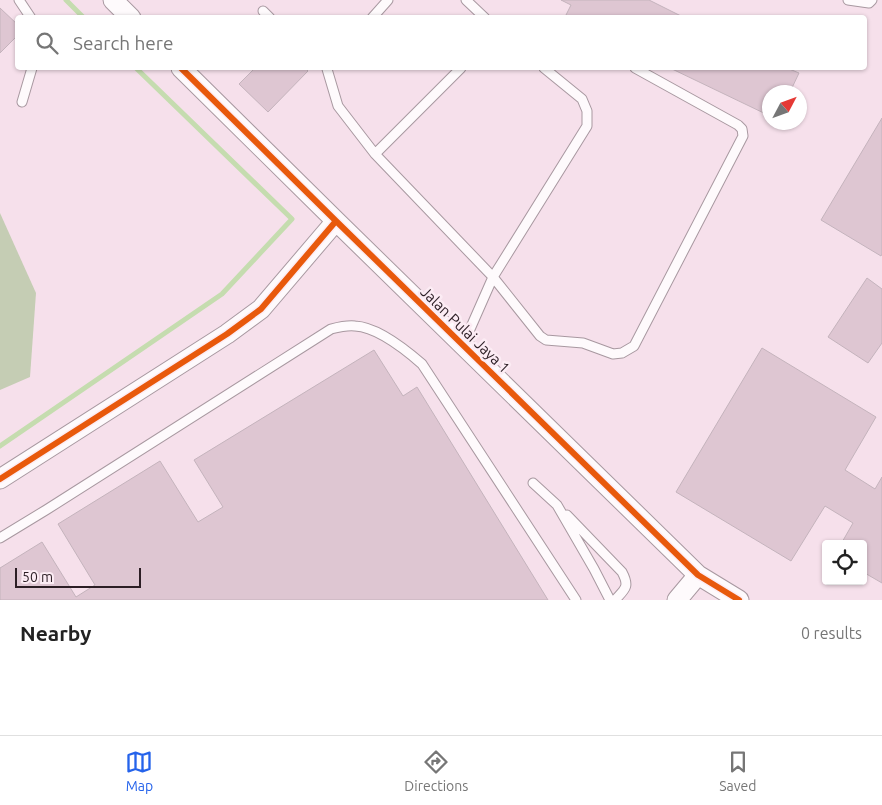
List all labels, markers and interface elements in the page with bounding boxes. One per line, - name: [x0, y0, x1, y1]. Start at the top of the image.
- search box: [15, 15, 867, 70]
- icon: search: [33, 29, 61, 57]
- text: Search here: [73, 32, 173, 54]
- north arrow: [762, 85, 807, 130]
- street label: Jalan Pulai Jaya 1: [417, 283, 513, 376]
- map controls: [822, 540, 867, 585]
- button: locate: [822, 540, 867, 585]
- scale bar: [15, 565, 141, 588]
- text: 50 m: [22, 569, 53, 585]
- text: Nearby: [20, 621, 91, 645]
- text: 0 results: [801, 624, 862, 642]
- tab: Map: [125, 748, 153, 794]
- tab: Directions: [404, 748, 468, 794]
- tab: Saved: [719, 748, 757, 794]

